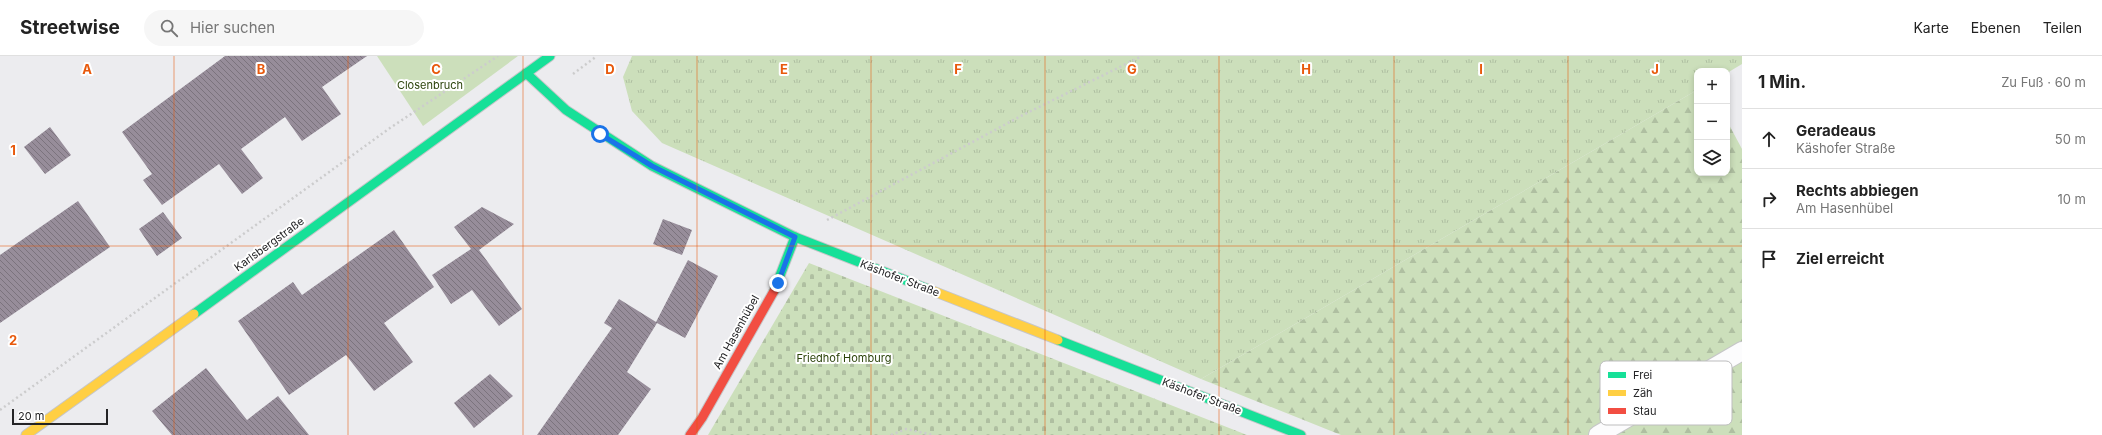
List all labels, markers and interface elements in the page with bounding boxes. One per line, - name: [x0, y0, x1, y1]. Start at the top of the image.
- search box: [144, 10, 424, 46]
- text: Streetwise: [20, 16, 120, 39]
- icon: search: [158, 17, 180, 39]
- text: Hier suchen: [190, 18, 275, 37]
- text: Karte: [1913, 19, 1949, 36]
- text: Ebenen: [1971, 19, 2021, 36]
- text: Teilen: [2043, 19, 2082, 36]
- text: A: [82, 61, 92, 77]
- text: B: [257, 61, 266, 77]
- text: C: [431, 61, 441, 77]
- text: D: [605, 61, 615, 77]
- text: E: [780, 61, 788, 77]
- text: F: [954, 61, 962, 77]
- text: G: [1127, 61, 1137, 77]
- text: H: [1301, 61, 1311, 77]
- text: I: [1479, 61, 1483, 77]
- text: J: [1651, 61, 1659, 77]
- map controls: [1694, 68, 1730, 176]
- button: +: [1694, 68, 1730, 104]
- text: 1 Min.: [1758, 72, 1806, 92]
- text: Zu Fuß · 60 m: [2001, 74, 2086, 90]
- park label: Closenbruch: [397, 78, 463, 92]
- button: −: [1694, 104, 1730, 140]
- text: Geradeaus: [1796, 121, 1876, 140]
- route start: [591, 125, 609, 143]
- icon: ahead: [1758, 128, 1780, 150]
- text: 50 m: [2055, 131, 2086, 147]
- button: layers: [1694, 140, 1730, 176]
- text: Käshofer Straße: [1796, 140, 1895, 156]
- text: 1: [10, 142, 16, 158]
- text: Rechts abbiegen: [1796, 181, 1918, 200]
- icon: right: [1758, 188, 1780, 210]
- text: 10 m: [2057, 191, 2086, 207]
- text: Am Hasenhübel: [1796, 200, 1893, 216]
- street label: Karlsbergstraße: [231, 214, 307, 274]
- icon: arrive: [1758, 248, 1780, 270]
- text: Ziel erreicht: [1796, 249, 1884, 268]
- street label: Käshofer Straße: [858, 256, 942, 300]
- route end: [769, 274, 787, 292]
- street label: Am Hasenhübel: [710, 293, 762, 371]
- text: 2: [9, 332, 17, 348]
- park label: Friedhof Homburg: [797, 351, 891, 365]
- legend: [1600, 361, 1732, 425]
- text: Frei: [1633, 368, 1652, 382]
- street label: Käshofer Straße: [1160, 374, 1244, 418]
- text: Zäh: [1633, 386, 1653, 400]
- text: Stau: [1633, 404, 1656, 418]
- scale bar: [12, 407, 108, 426]
- text: 20 m: [18, 409, 44, 423]

